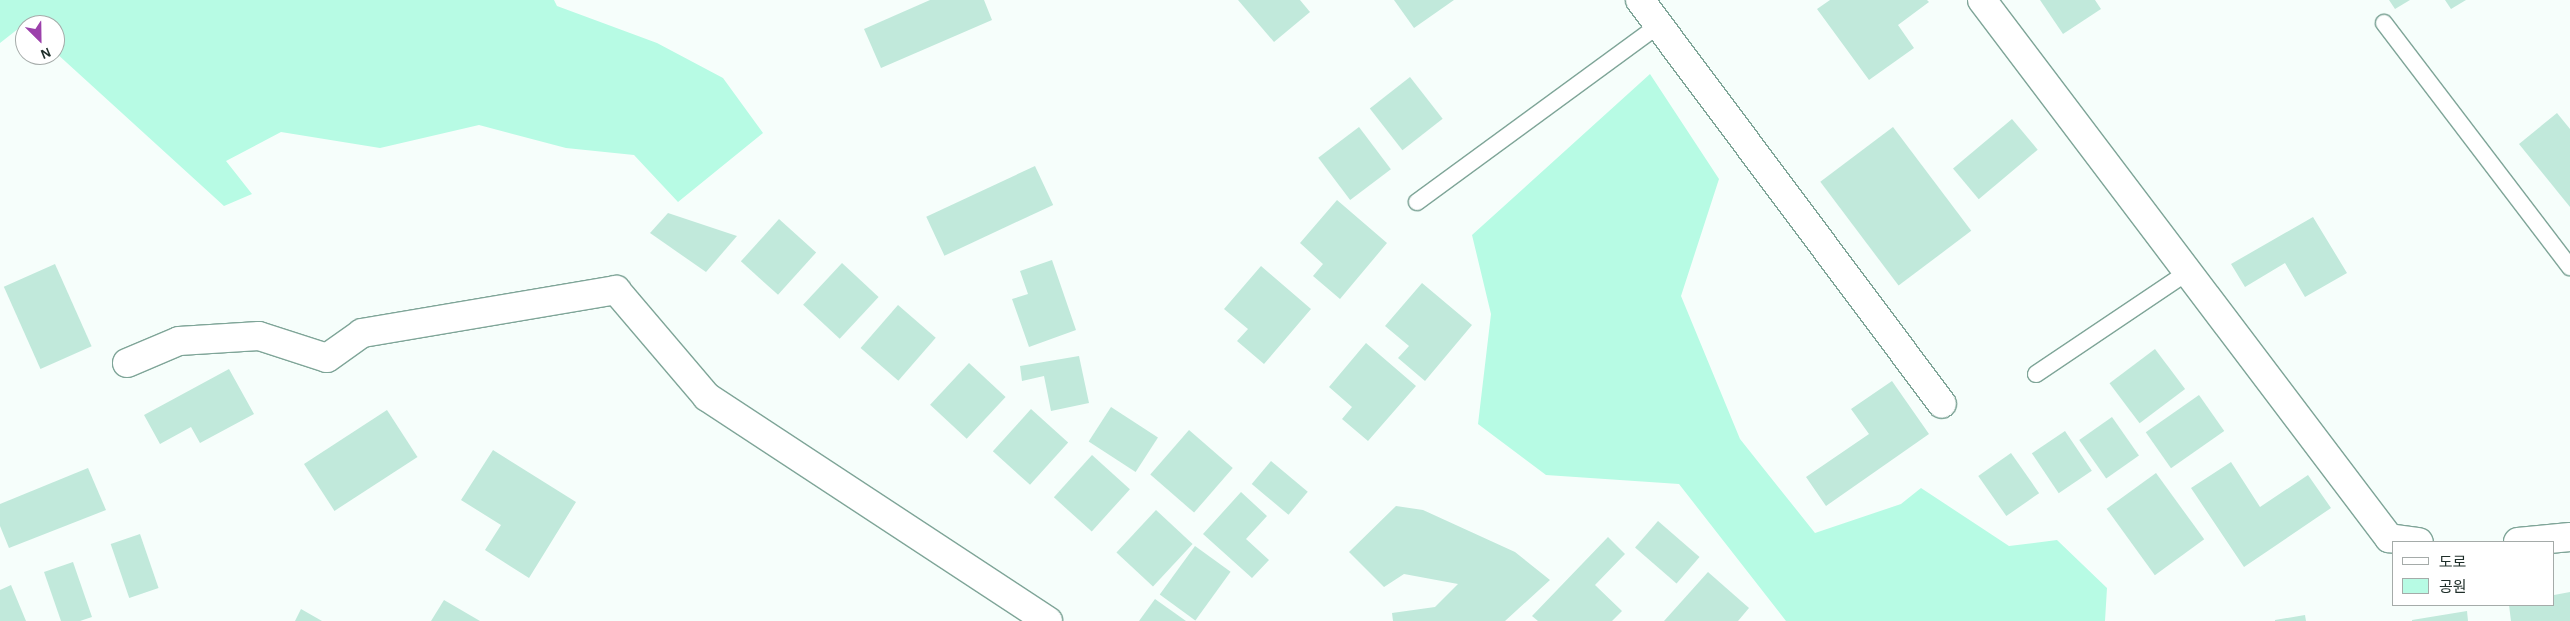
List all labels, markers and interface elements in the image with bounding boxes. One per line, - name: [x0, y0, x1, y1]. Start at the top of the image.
- north arrow: [15, 15, 65, 65]
- text: N: [38, 45, 53, 61]
- legend: [2392, 541, 2555, 606]
- text: 도로: [2439, 555, 2467, 570]
- text: 공원: [2439, 580, 2467, 595]

